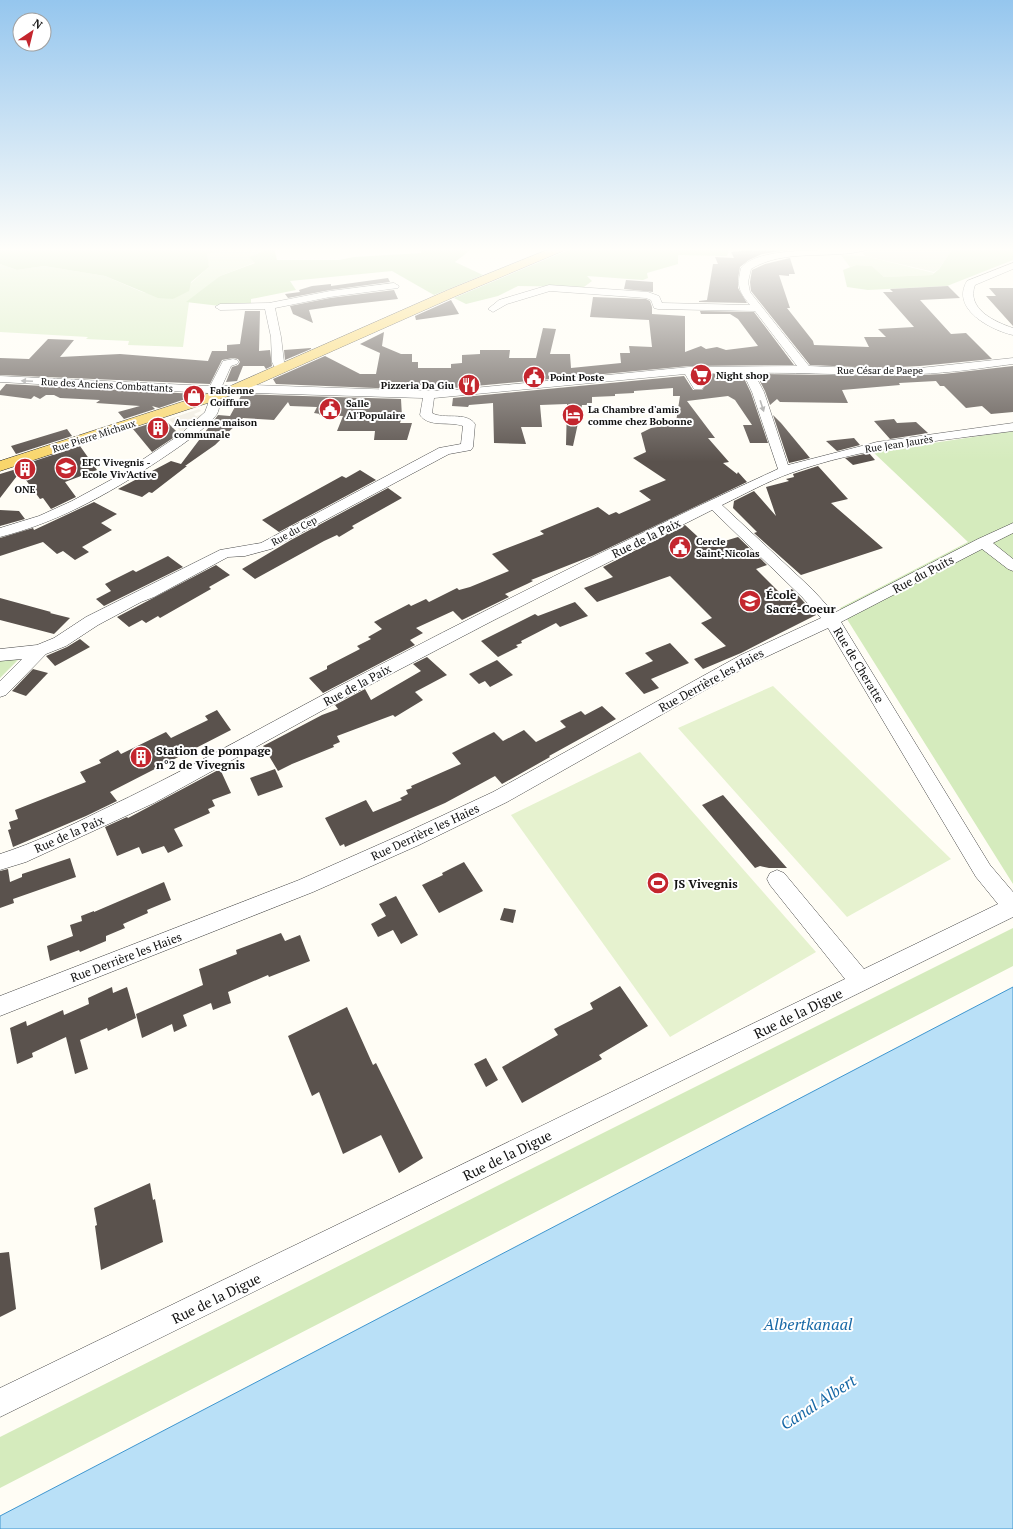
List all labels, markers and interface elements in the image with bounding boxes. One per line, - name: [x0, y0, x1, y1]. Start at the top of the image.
- north arrow: [12, 12, 52, 52]
- text: N: [30, 16, 46, 32]
- supermarket icon: Night shop: [688, 362, 714, 388]
- public building icon: Point Poste: [521, 364, 547, 390]
- street label: Rue César de Paepe: [837, 364, 923, 377]
- place label: Night shop: [716, 369, 769, 382]
- place label: Point Poste: [550, 371, 605, 384]
- restaurant icon: Pizzeria Da Giu: [456, 372, 482, 398]
- street label: Rue des Anciens Combattants: [41, 375, 173, 395]
- one-way arrow: [21, 377, 33, 384]
- place label: Pizzeria Da Giu: [381, 379, 455, 392]
- shop icon: Fabienne Coiffure: [181, 383, 207, 409]
- place label: Fabienne Coiffure: [210, 384, 255, 409]
- public building icon: Salle Al'Populaire: [317, 396, 343, 422]
- place label: Salle Al'Populaire: [346, 397, 406, 422]
- one-way arrow: [759, 400, 765, 412]
- hotel icon: La Chambre d'amis comme chez Bobonne: [560, 402, 586, 428]
- place label: La Chambre d'amis comme chez Bobonne: [588, 403, 693, 428]
- building icon: Ancienne maison communale: [145, 415, 171, 441]
- street label: Rue Pierre Michaux: [51, 416, 138, 456]
- place label: Ancienne maison communale: [174, 416, 258, 441]
- street label: Rue Jean Jaurès: [864, 432, 934, 456]
- school or university icon: EFC Vivegnis - Ecole Viv'Active: [53, 455, 79, 481]
- building icon: ONE: [12, 456, 38, 482]
- place label: EFC Vivegnis - Ecole Viv'Active: [82, 456, 157, 481]
- place label: ONE: [14, 483, 36, 496]
- street label: Rue du Cep: [269, 513, 319, 549]
- street label: Rue de la Paix: [609, 515, 684, 561]
- public building icon: Cercle Saint-Nicolas: [667, 534, 693, 560]
- place label: Cercle Saint-Nicolas: [696, 535, 760, 560]
- street label: Rue du Puits: [890, 552, 956, 596]
- place label: École Sacré-Coeur: [766, 587, 836, 616]
- school or university icon: École Sacré-Coeur: [737, 588, 763, 614]
- street label: Rue de Cheratte: [831, 624, 887, 706]
- street label: Rue Derrière les Haies: [656, 645, 766, 715]
- street label: Rue de la Paix: [320, 660, 394, 709]
- place label: Station de pompage n°2 de Vivegnis: [156, 743, 271, 772]
- building icon: Station de pompage n°2 de Vivegnis: [128, 744, 154, 770]
- street label: Rue Derrière les Haies: [368, 800, 482, 864]
- street label: Rue de la Paix: [32, 812, 107, 856]
- sports icon: JS Vivegnis: [645, 870, 671, 896]
- place label: JS Vivegnis: [674, 876, 738, 891]
- street label: Rue Derrière les Haies: [68, 929, 184, 985]
- street label: Rue de la Digue: [750, 983, 846, 1043]
- street label: Rue de la Digue: [459, 1125, 555, 1185]
- street label: Rue de la Digue: [168, 1268, 264, 1328]
- water label: Albertkanaal: [763, 1313, 853, 1335]
- water label: Canal Albert: [776, 1369, 861, 1435]

